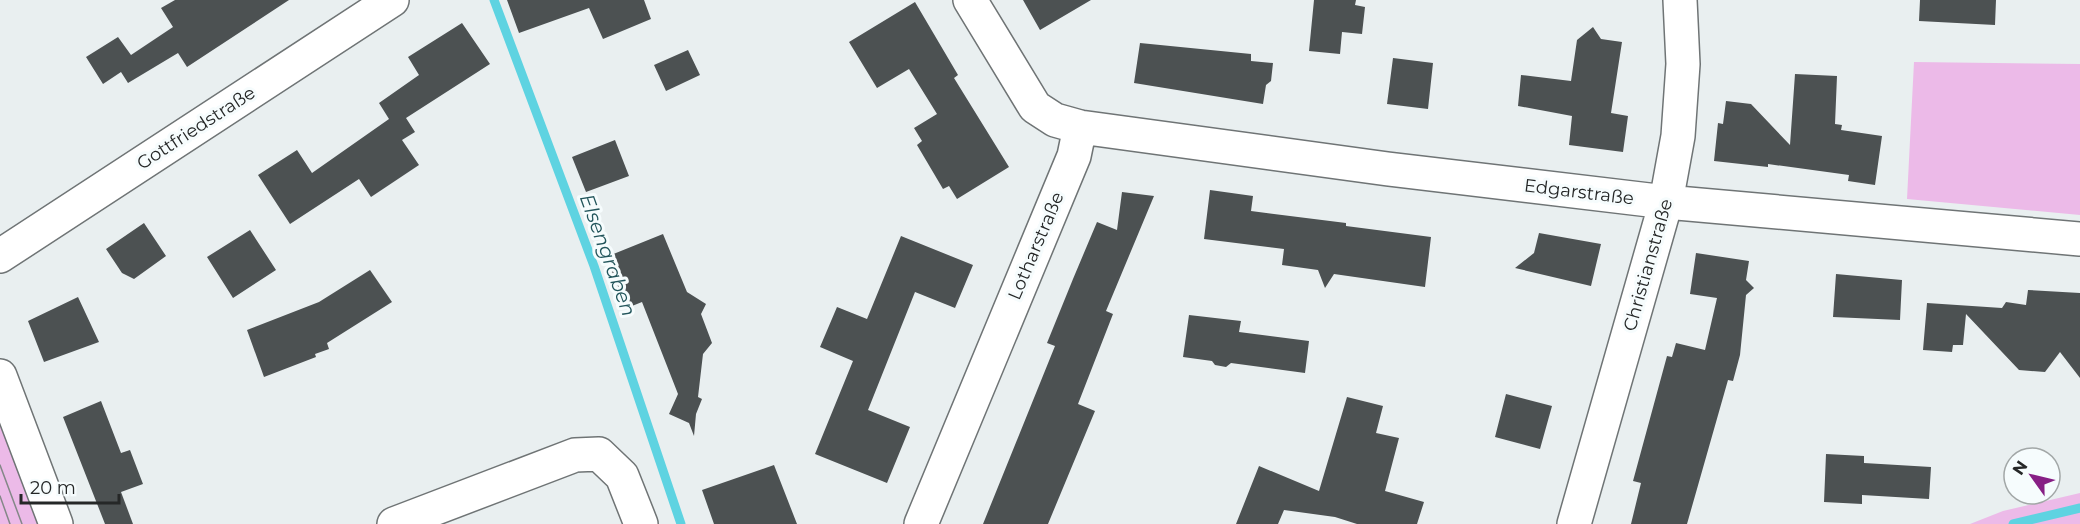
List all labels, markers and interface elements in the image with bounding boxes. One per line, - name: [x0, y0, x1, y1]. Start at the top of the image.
- street label: Gottfriedstraße: [133, 81, 259, 174]
- street label: Edgarstraße: [1523, 174, 1635, 210]
- street label: Lotharstraße: [1003, 189, 1069, 303]
- water label: Elsengraben: [575, 191, 641, 319]
- street label: Christianstraße: [1619, 196, 1677, 334]
- north arrow: [2002, 446, 2062, 506]
- text: N: [2008, 457, 2031, 479]
- scale bar: [21, 467, 118, 505]
- text: 20 m: [30, 477, 76, 499]

